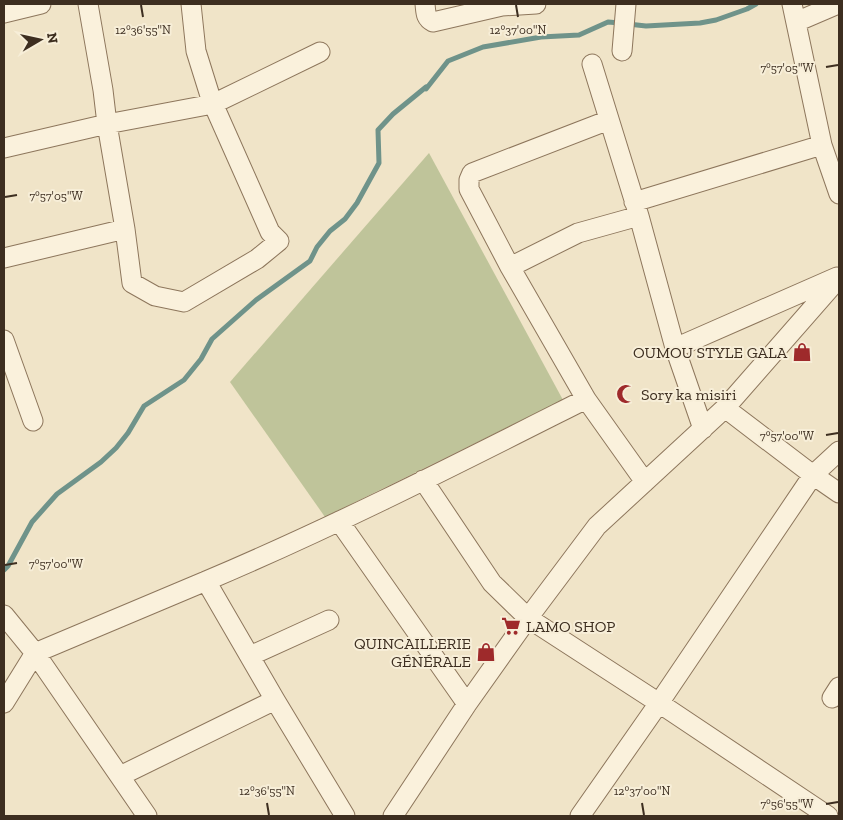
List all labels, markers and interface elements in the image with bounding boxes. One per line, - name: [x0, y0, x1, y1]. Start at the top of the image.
- north arrow: [15, 15, 65, 65]
- text: 12°36'55"N: [115, 23, 171, 37]
- text: 12°37'00"N: [490, 23, 546, 37]
- text: N: [43, 31, 62, 45]
- text: 7°57'05"W: [760, 61, 814, 75]
- text: 7°57'05"W: [29, 189, 83, 203]
- shop icon: OUMOU STYLE GALA: [791, 341, 813, 363]
- place label: OUMOU STYLE GALA: [633, 343, 788, 362]
- mosque icon: Sory ka misiri: [615, 383, 637, 405]
- place label: Sory ka misiri: [641, 385, 737, 404]
- text: 7°57'00"W: [760, 429, 815, 443]
- text: 7°57'00"W: [29, 557, 84, 571]
- supermarket icon: LAMO SHOP: [500, 615, 522, 637]
- place label: LAMO SHOP: [526, 617, 615, 636]
- place label: QUINCAILLERIE GÉNÉRALE: [354, 634, 471, 671]
- shop icon: QUINCAILLERIE GÉNÉRALE: [475, 641, 497, 663]
- text: 12°36'55"N: [239, 784, 295, 798]
- text: 12°37'00"N: [614, 784, 670, 798]
- text: 7°56'55"W: [760, 797, 814, 811]

